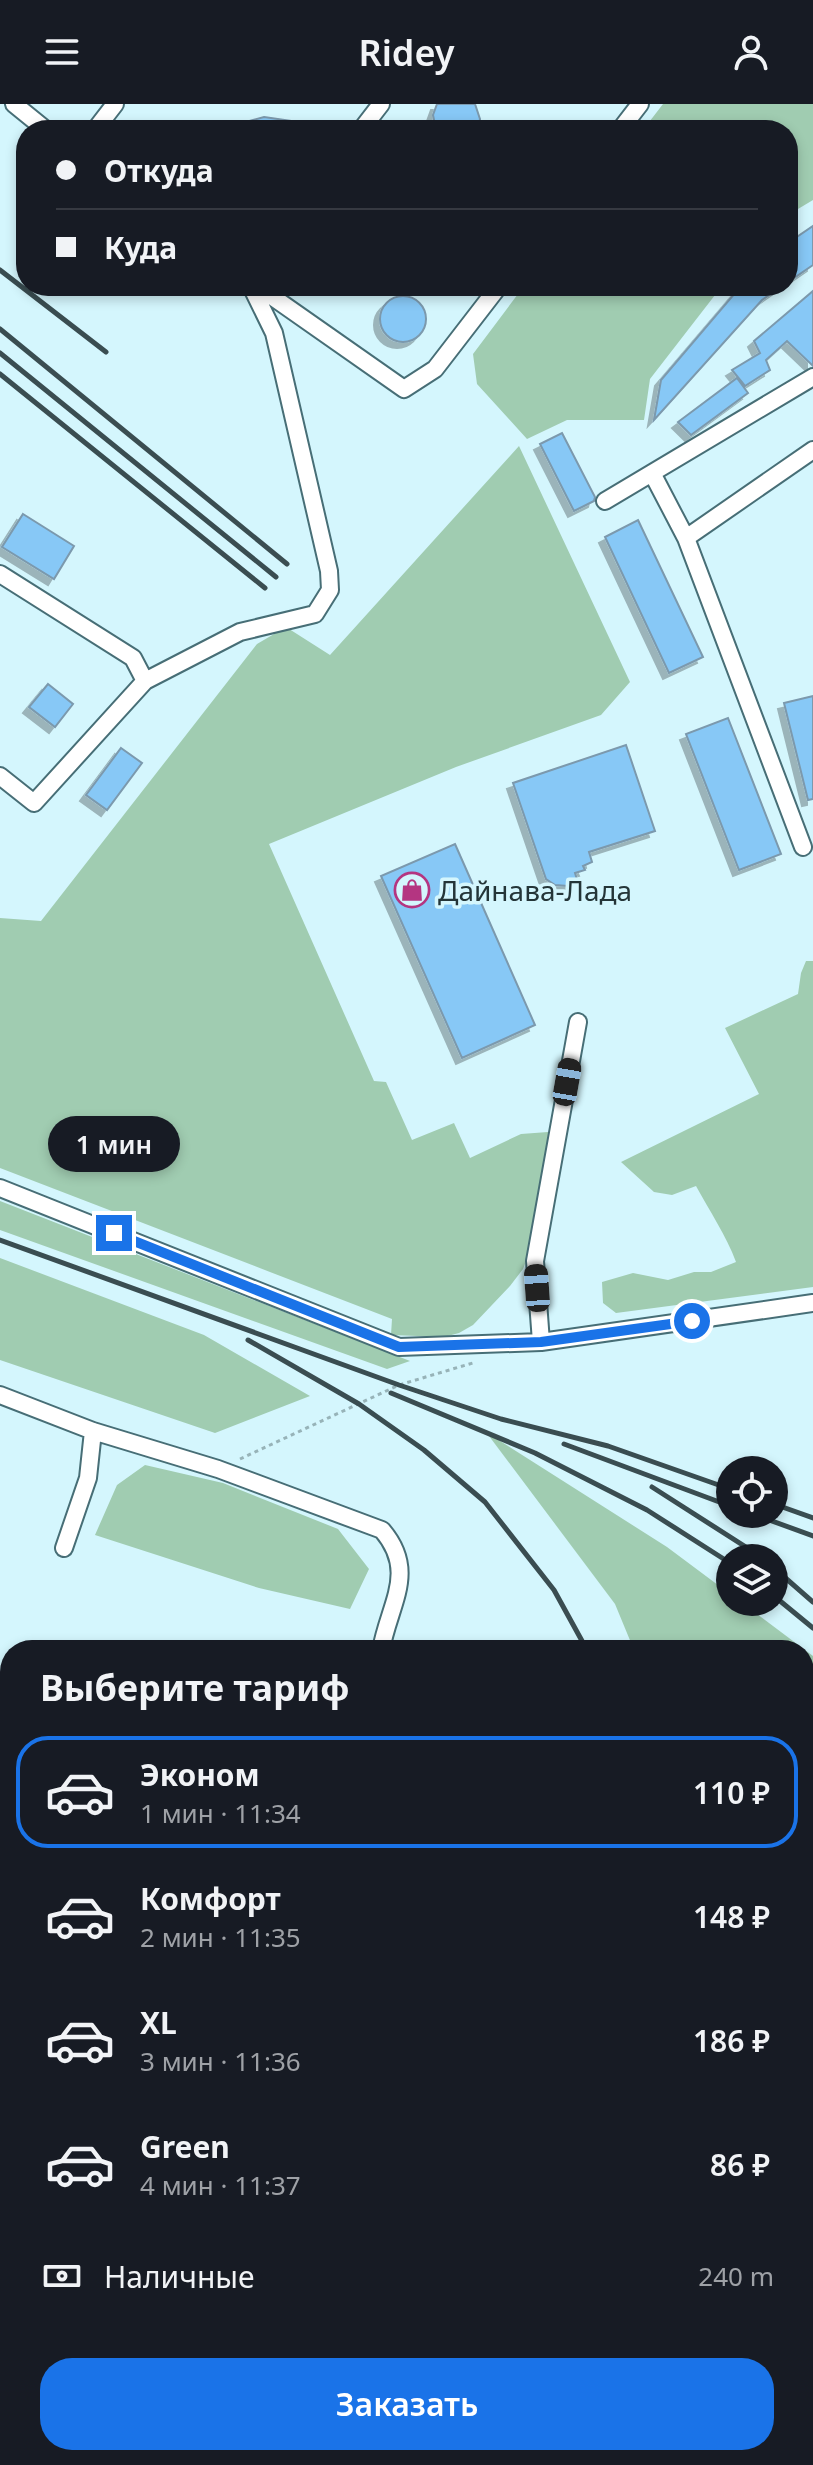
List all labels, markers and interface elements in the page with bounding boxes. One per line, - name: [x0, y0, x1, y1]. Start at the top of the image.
- text: Ridey: [359, 28, 454, 77]
- icon: menu: [40, 30, 84, 74]
- icon: person: [729, 30, 773, 74]
- text: Откуда: [104, 150, 214, 191]
- text: Куда: [104, 227, 177, 268]
- shop icon: Дайнава-Лада: [393, 871, 431, 909]
- place label: Дайнава-Лада: [438, 871, 632, 909]
- car: [551, 1056, 583, 1108]
- callout: 1 мин: [48, 1117, 180, 1173]
- text: 1 мин: [76, 1126, 152, 1162]
- route end: [96, 1215, 132, 1251]
- car: [523, 1263, 551, 1313]
- route start: [674, 1303, 710, 1339]
- map controls: [716, 1456, 788, 1616]
- button: locate: [716, 1456, 788, 1528]
- button: layers: [716, 1544, 788, 1616]
- text: Выберите тариф: [40, 1663, 349, 1712]
- text: Эконом: [140, 1754, 260, 1795]
- icon: car: [44, 1756, 116, 1828]
- text: 110 ₽: [693, 1772, 770, 1813]
- text: 1 мин · 11:34: [140, 1795, 301, 1831]
- text: Комфорт: [140, 1878, 281, 1919]
- icon: car: [44, 1880, 116, 1952]
- text: 148 ₽: [693, 1896, 770, 1937]
- text: 2 мин · 11:35: [140, 1919, 301, 1955]
- text: XL: [140, 2002, 177, 2043]
- icon: car: [44, 2004, 116, 2076]
- text: 186 ₽: [693, 2020, 770, 2061]
- text: 3 мин · 11:36: [140, 2043, 301, 2079]
- text: Green: [140, 2126, 230, 2167]
- icon: car: [44, 2128, 116, 2200]
- text: 86 ₽: [710, 2144, 770, 2185]
- text: 4 мин · 11:37: [140, 2167, 301, 2203]
- icon: cash: [40, 2254, 84, 2298]
- text: Наличные: [104, 2256, 255, 2297]
- text: 240 m: [698, 2258, 774, 2294]
- button: Заказать: [40, 2358, 774, 2450]

